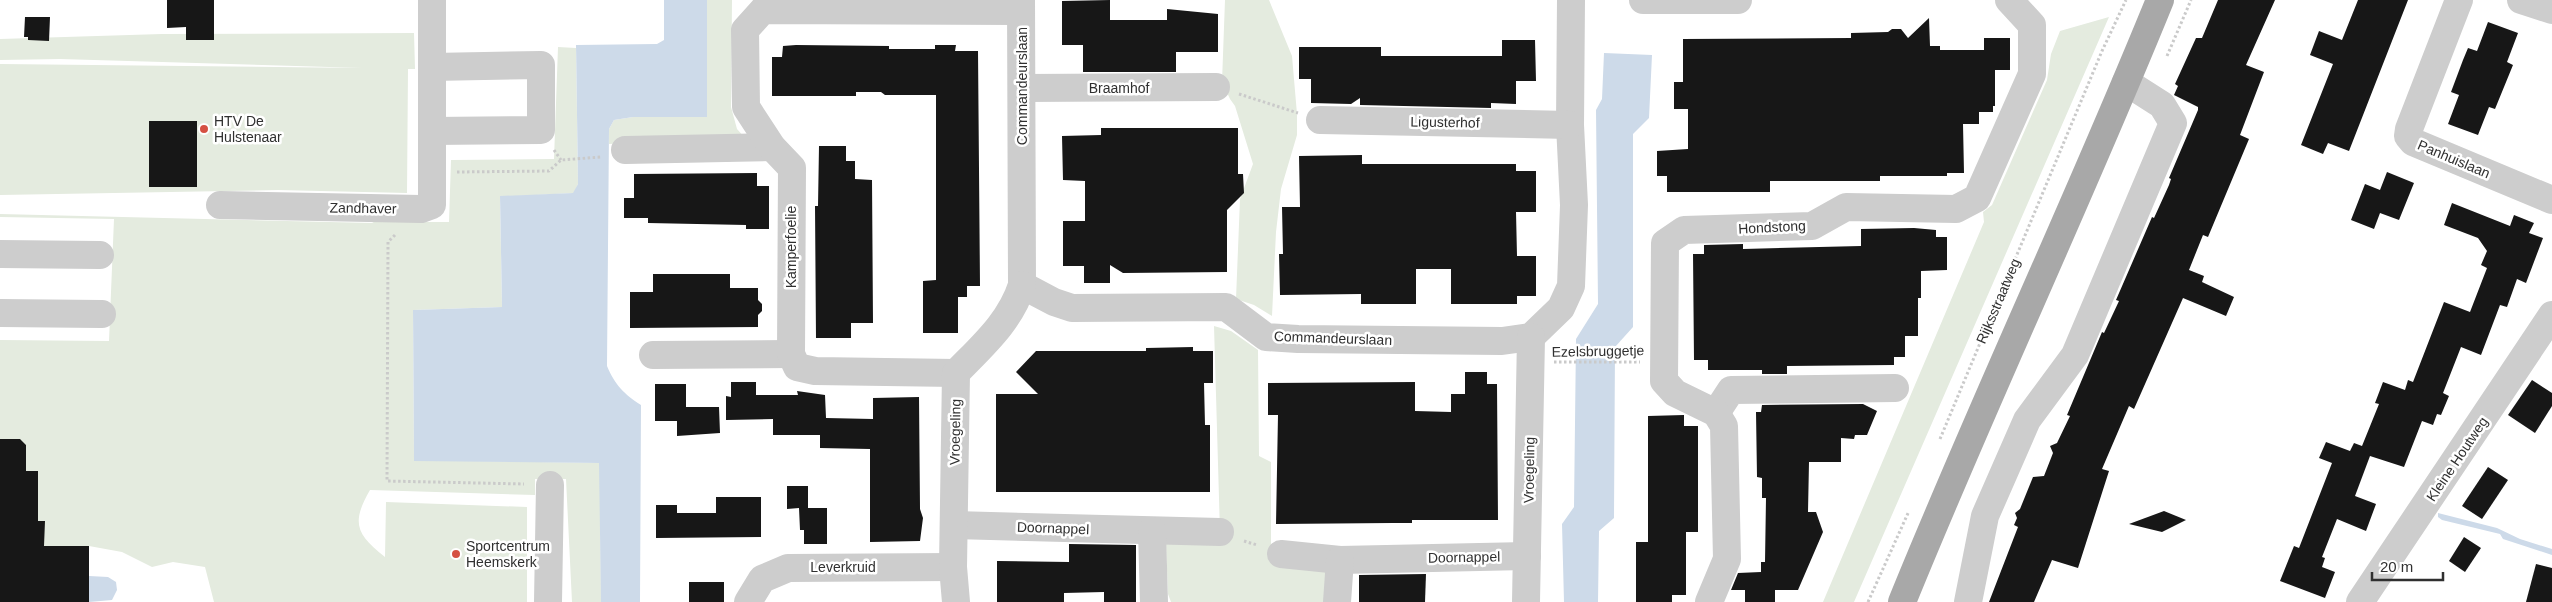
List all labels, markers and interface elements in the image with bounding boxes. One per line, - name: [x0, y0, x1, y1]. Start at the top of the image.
- street label: Commandeurslaan: [1014, 27, 1030, 145]
- street label: Braamhof: [1089, 80, 1149, 96]
- place label: HTV De Hulstenaar: [214, 113, 282, 145]
- street label: Ligusterhof: [1410, 113, 1480, 131]
- marker: HTV De Hulstenaar: [198, 123, 210, 135]
- street label: Panhuislaan: [2415, 137, 2493, 181]
- street label: Zandhaver: [329, 199, 397, 217]
- street label: Kamperfoelie: [783, 206, 799, 288]
- street label: Hondstong: [1738, 217, 1806, 237]
- street label: Rijksstraatweg: [1973, 256, 2023, 346]
- street label: Commandeurslaan: [1274, 328, 1392, 348]
- street label: Ezelsbruggetje: [1552, 342, 1645, 360]
- street label: Vroegeling: [946, 399, 964, 465]
- street label: Kleine Houtweg: [2423, 414, 2491, 504]
- street label: Vroegeling: [1520, 437, 1538, 503]
- street label: Doornappel: [1017, 519, 1089, 537]
- place label: Sportcentrum Heemskerk: [466, 538, 550, 570]
- marker: Sportcentrum Heemskerk: [450, 548, 462, 560]
- street label: Doornappel: [1428, 548, 1500, 566]
- scale bar: [2372, 550, 2443, 582]
- text: 20 m: [2380, 558, 2413, 575]
- street label: Leverkruid: [810, 559, 876, 575]

